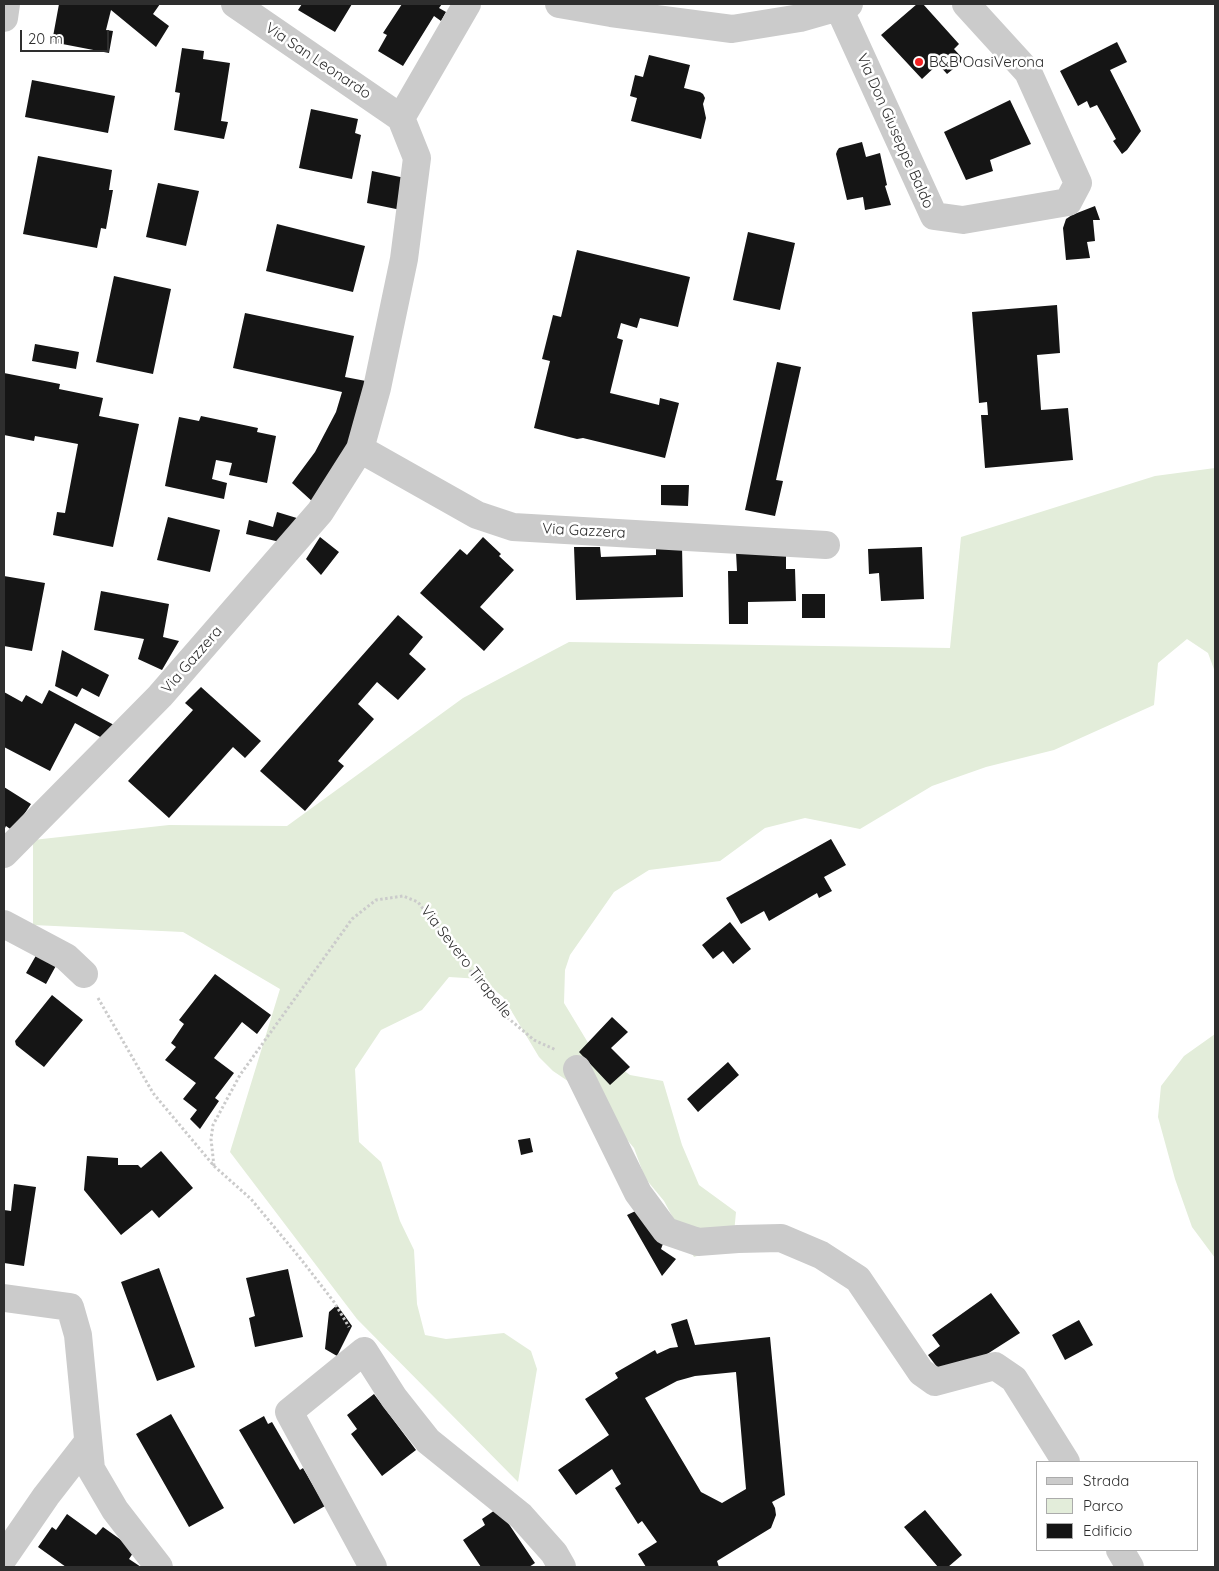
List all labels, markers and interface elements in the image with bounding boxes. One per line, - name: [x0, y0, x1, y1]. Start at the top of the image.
- street label: Via San Leonardo: [262, 19, 374, 103]
- scale bar: [22, 20, 111, 52]
- text: 20 m: [28, 29, 63, 48]
- street label: Via Don Giuseppe Baldo: [853, 51, 937, 211]
- place label: B&B OasiVerona: [929, 53, 1044, 71]
- marker: B&B OasiVerona: [913, 56, 925, 68]
- street label: Via Gazzera: [542, 520, 626, 542]
- street label: Via Gazzera: [158, 623, 226, 697]
- street label: Via Severo Tirapelle: [416, 902, 516, 1022]
- legend: [1036, 1461, 1199, 1551]
- text: Strada: [1083, 1471, 1129, 1490]
- text: Parco: [1083, 1496, 1123, 1515]
- text: Edificio: [1083, 1521, 1132, 1540]

